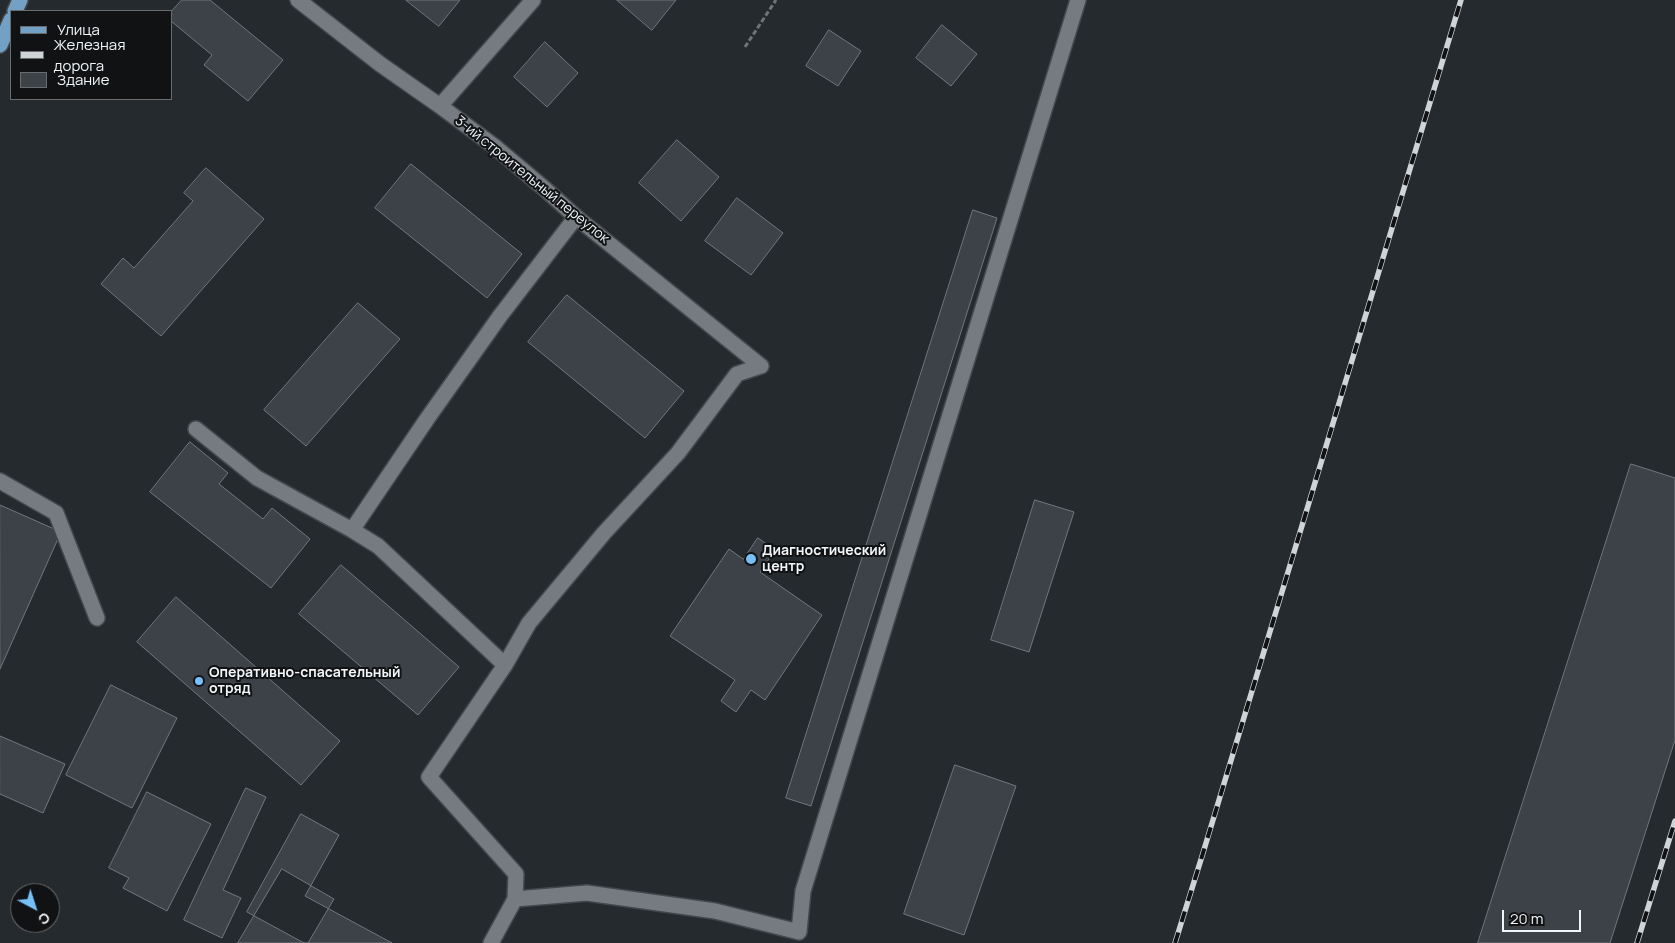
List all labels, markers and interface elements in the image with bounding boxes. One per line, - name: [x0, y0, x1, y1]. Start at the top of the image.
- legend: [10, 10, 172, 100]
- text: Улица: [57, 19, 100, 40]
- text: Железная дорога: [54, 34, 125, 76]
- text: Здание: [57, 69, 109, 90]
- street label: 3-ий строительный переулок: [452, 113, 612, 247]
- place label: Диагностический центр: [762, 543, 886, 576]
- marker: Диагностический центр: [744, 552, 758, 566]
- place label: Оперативно-спасательный отряд: [209, 665, 400, 698]
- marker: Оперативно-спасательный отряд: [193, 675, 205, 687]
- north arrow: [10, 883, 60, 933]
- scale bar: [1505, 900, 1584, 932]
- text: 20 m: [1510, 908, 1543, 929]
- text: С: [34, 909, 54, 930]

